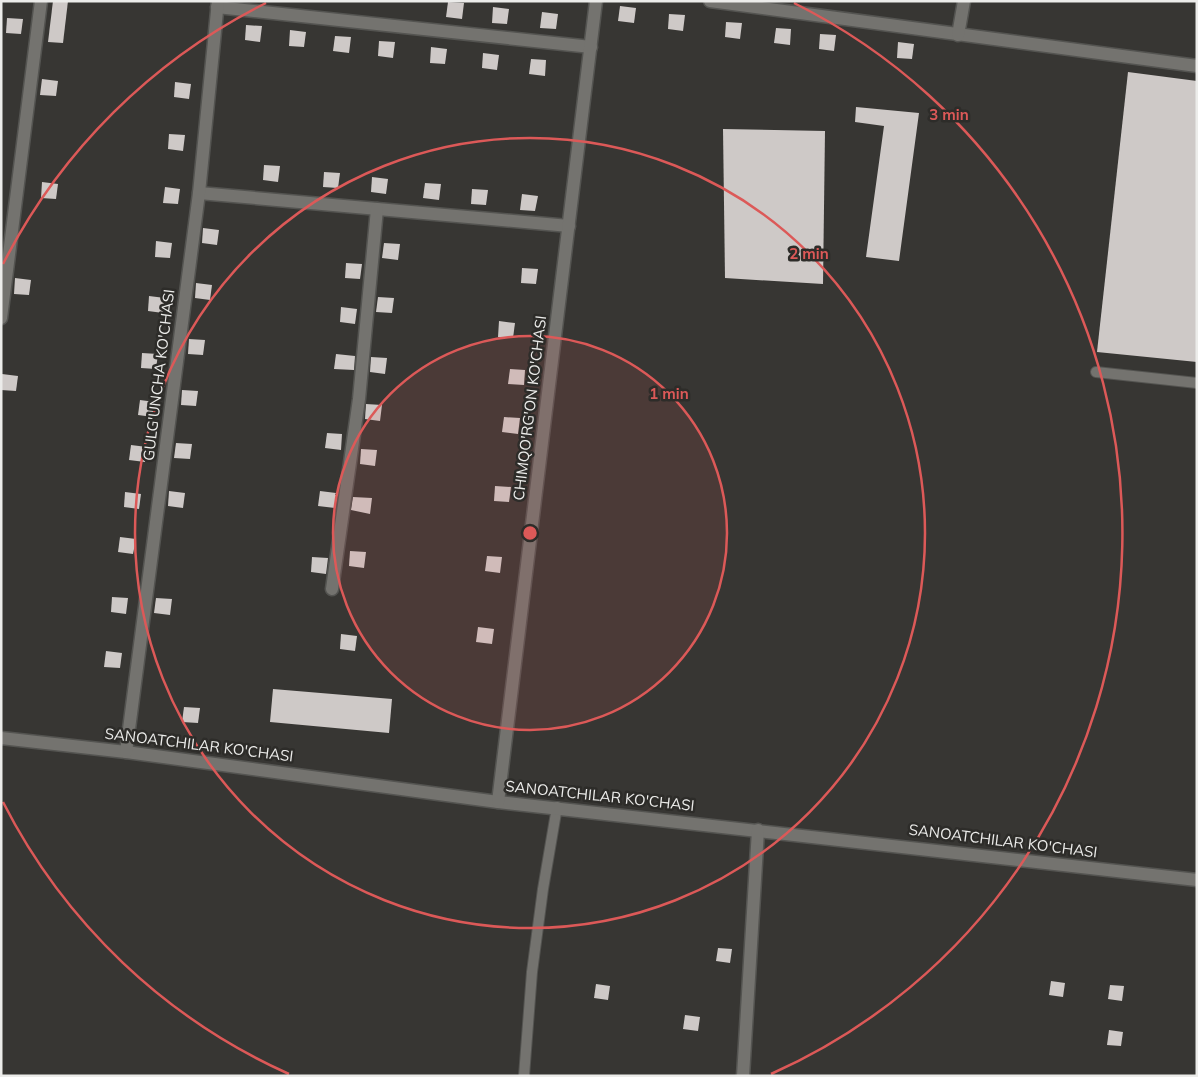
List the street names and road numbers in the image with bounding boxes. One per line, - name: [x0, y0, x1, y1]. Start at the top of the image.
- street label: GULG'UNCHA KO'CHASI: [139, 288, 178, 462]
- street label: CHIMQO'RG'ON KO'CHASI: [509, 314, 550, 501]
- street label: SANOATCHILAR KO'CHASI: [104, 724, 294, 766]
- street label: SANOATCHILAR KO'CHASI: [505, 776, 695, 815]
- street label: SANOATCHILAR KO'CHASI: [908, 820, 1098, 862]

